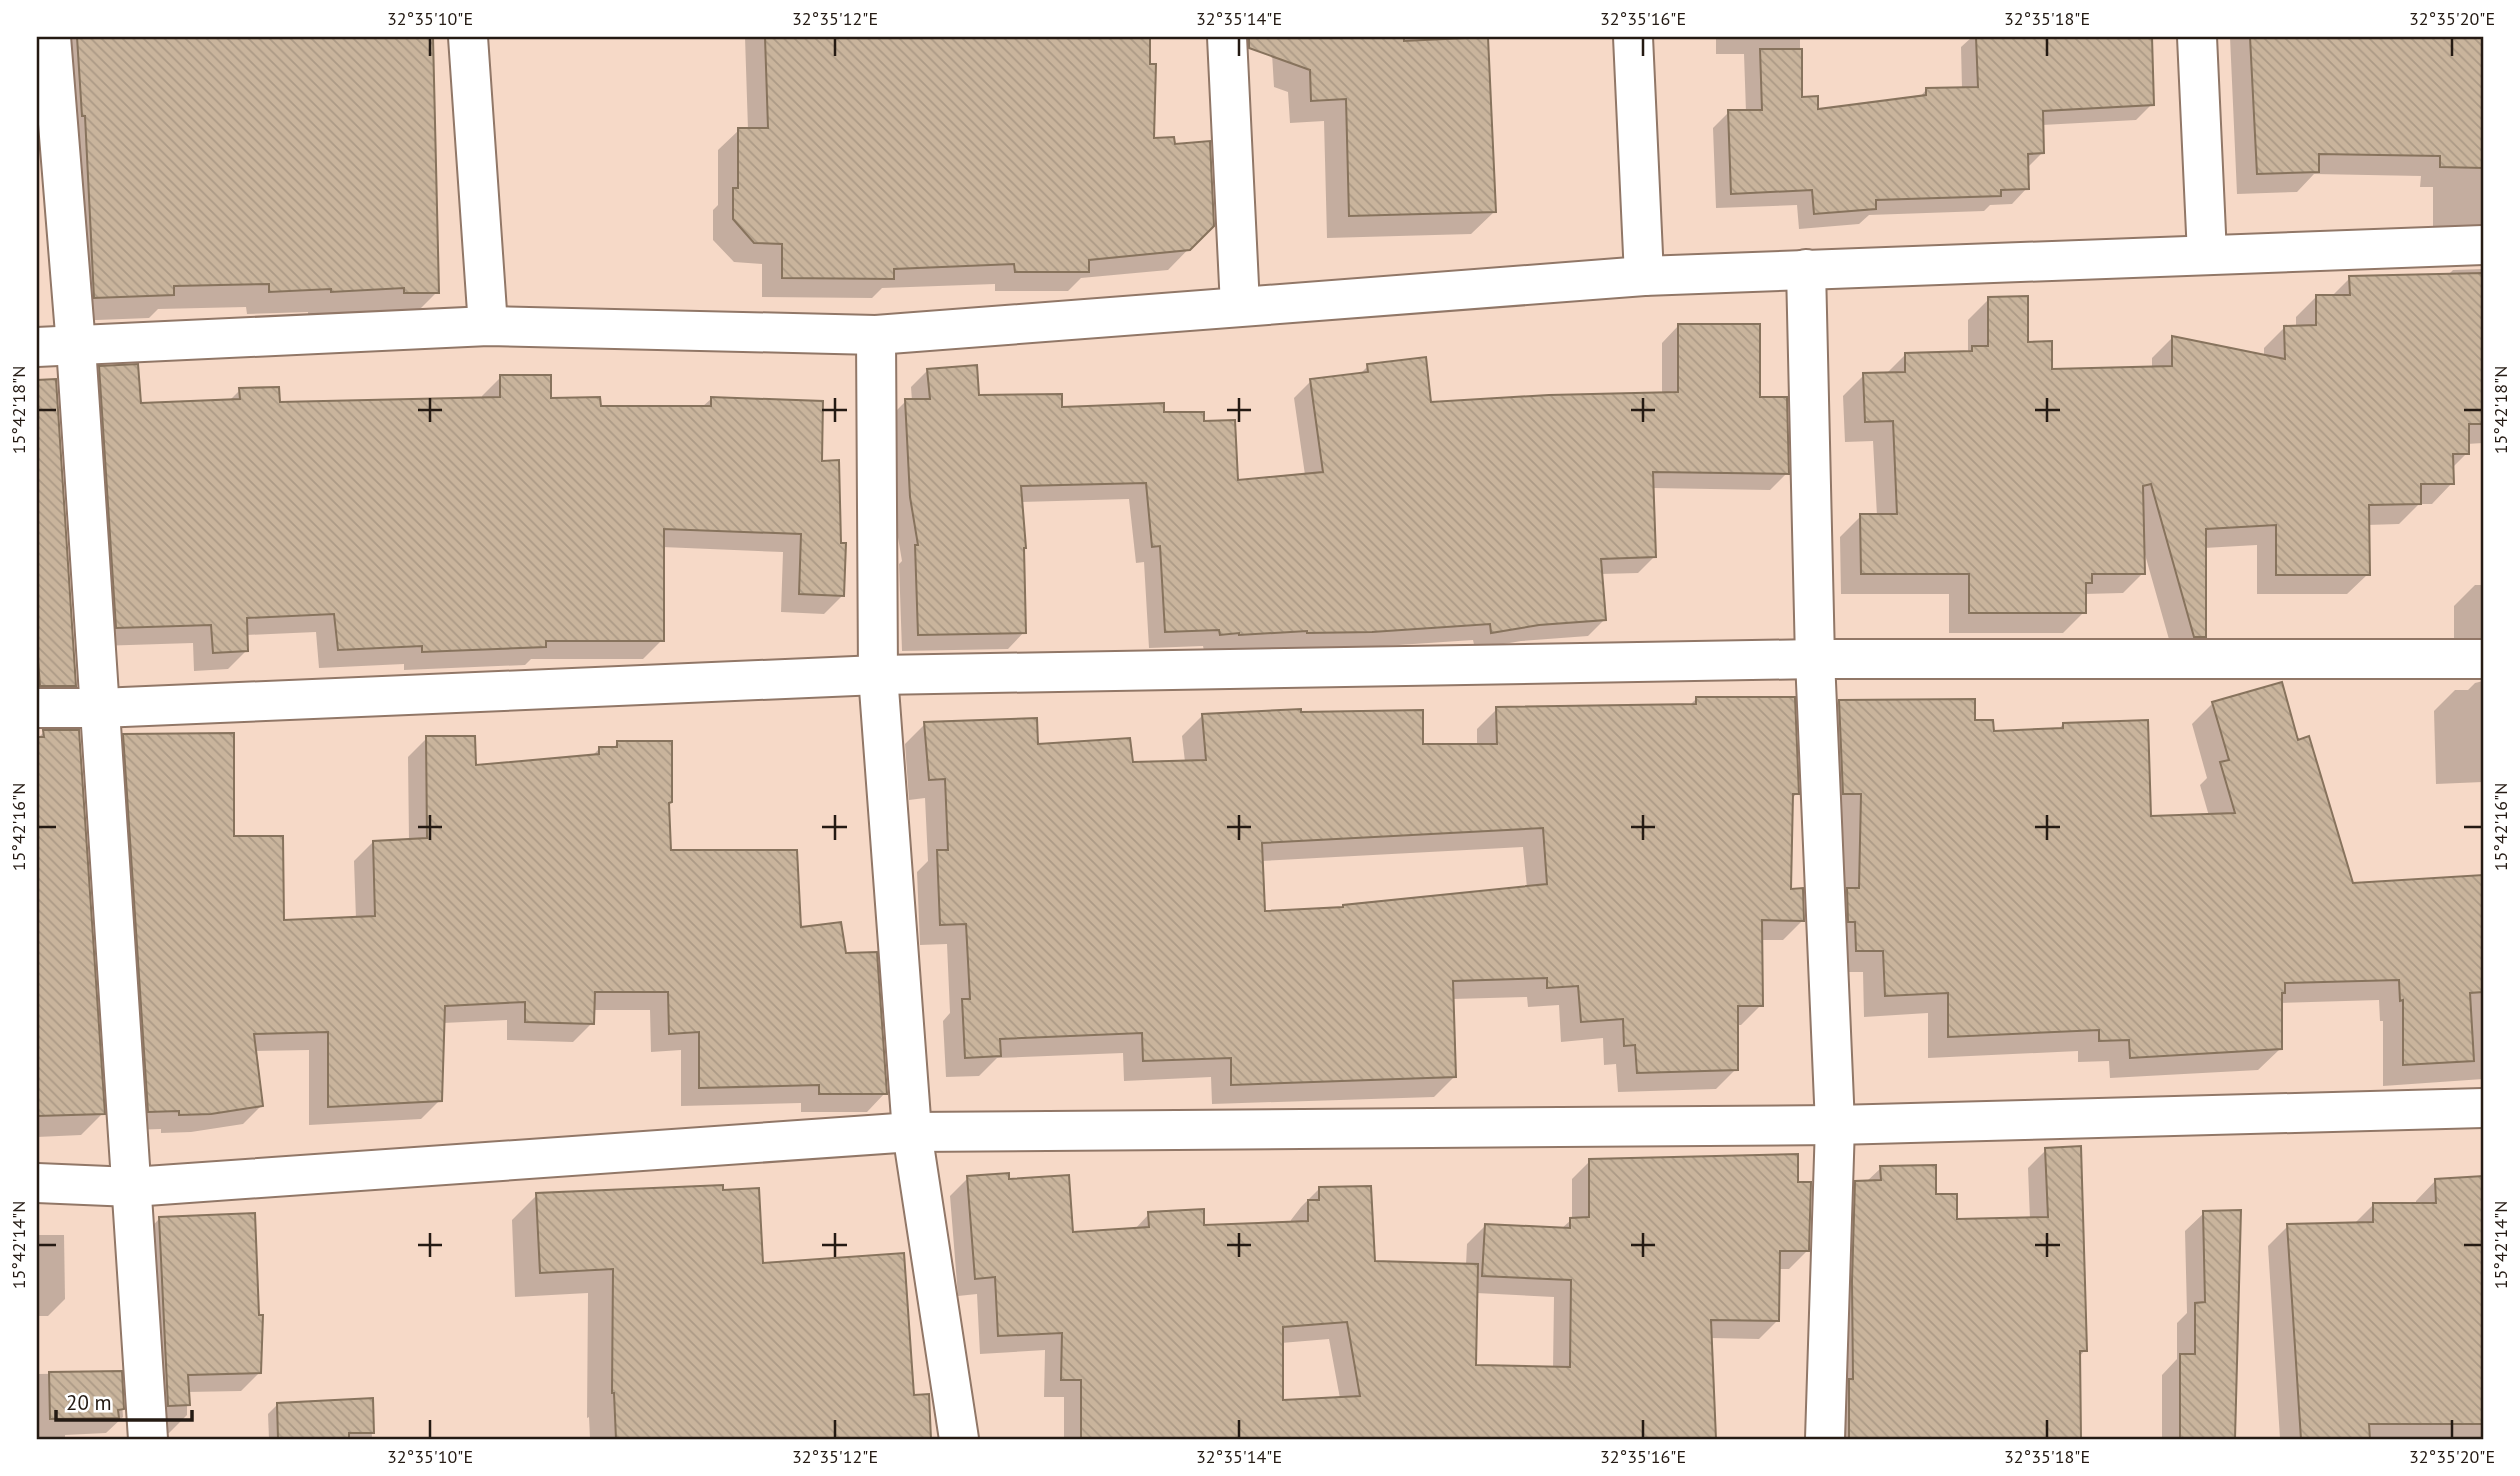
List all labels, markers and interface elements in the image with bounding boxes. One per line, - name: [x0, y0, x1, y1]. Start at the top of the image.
- text: 32°35'10"E: [387, 7, 473, 30]
- text: 32°35'12"E: [792, 7, 878, 30]
- text: 32°35'14"E: [1196, 7, 1282, 30]
- text: 32°35'16"E: [1600, 7, 1686, 30]
- text: 32°35'18"E: [2004, 7, 2090, 30]
- text: 32°35'20"E: [2409, 7, 2495, 30]
- text: 15°42'18"N: [7, 366, 30, 454]
- text: 15°42'18"N: [2489, 366, 2512, 454]
- text: 15°42'16"N: [7, 783, 30, 871]
- text: 15°42'16"N: [2489, 783, 2512, 871]
- text: 15°42'14"N: [7, 1201, 30, 1289]
- text: 15°42'14"N: [2489, 1201, 2512, 1289]
- scale bar: [56, 1378, 192, 1422]
- text: 20 m: [66, 1389, 112, 1416]
- text: 32°35'10"E: [387, 1445, 473, 1468]
- text: 32°35'12"E: [792, 1445, 878, 1468]
- text: 32°35'14"E: [1196, 1445, 1282, 1468]
- text: 32°35'16"E: [1600, 1445, 1686, 1468]
- text: 32°35'18"E: [2004, 1445, 2090, 1468]
- text: 32°35'20"E: [2409, 1445, 2495, 1468]

